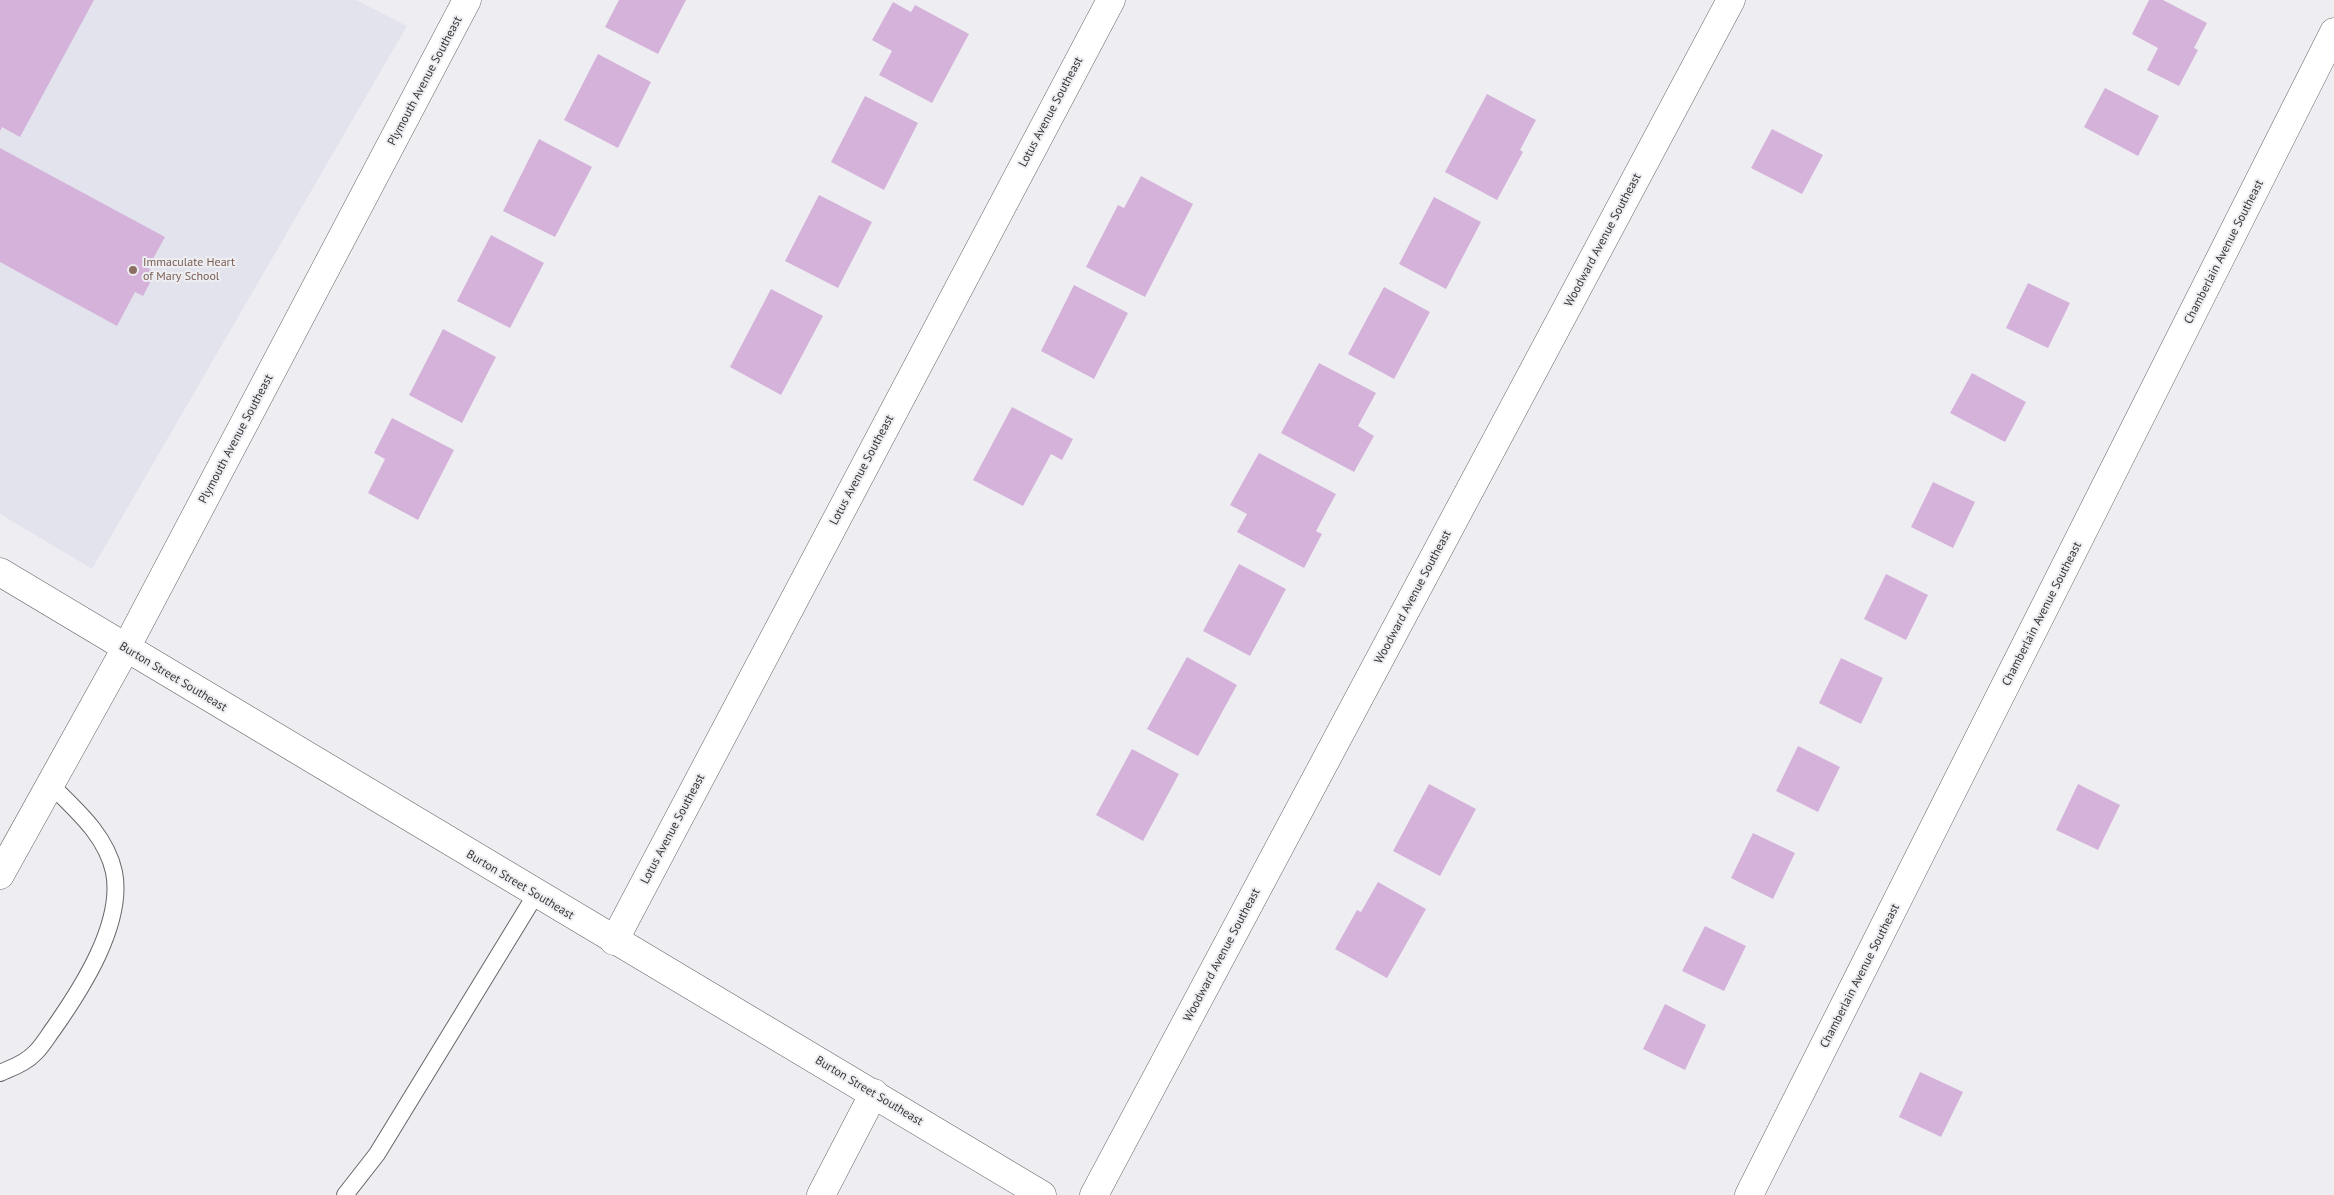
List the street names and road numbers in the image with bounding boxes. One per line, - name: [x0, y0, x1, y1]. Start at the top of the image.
- street label: Plymouth Avenue Southeast: [385, 14, 465, 148]
- street label: Lotus Avenue Southeast: [1016, 55, 1086, 169]
- street label: Woodward Avenue Southeast: [1562, 171, 1644, 309]
- street label: Chamberlain Avenue Southeast: [2181, 177, 2267, 327]
- street label: Plymouth Avenue Southeast: [196, 372, 276, 506]
- street label: Lotus Avenue Southeast: [827, 413, 897, 527]
- street label: Woodward Avenue Southeast: [1372, 528, 1454, 666]
- street label: Chamberlain Avenue Southeast: [1999, 539, 2085, 689]
- street label: Burton Street Southeast: [117, 639, 229, 715]
- street label: Lotus Avenue Southeast: [638, 772, 708, 886]
- street label: Burton Street Southeast: [464, 847, 576, 923]
- street label: Woodward Avenue Southeast: [1181, 886, 1263, 1024]
- street label: Chamberlain Avenue Southeast: [1817, 901, 1903, 1051]
- street label: Burton Street Southeast: [813, 1053, 925, 1129]

